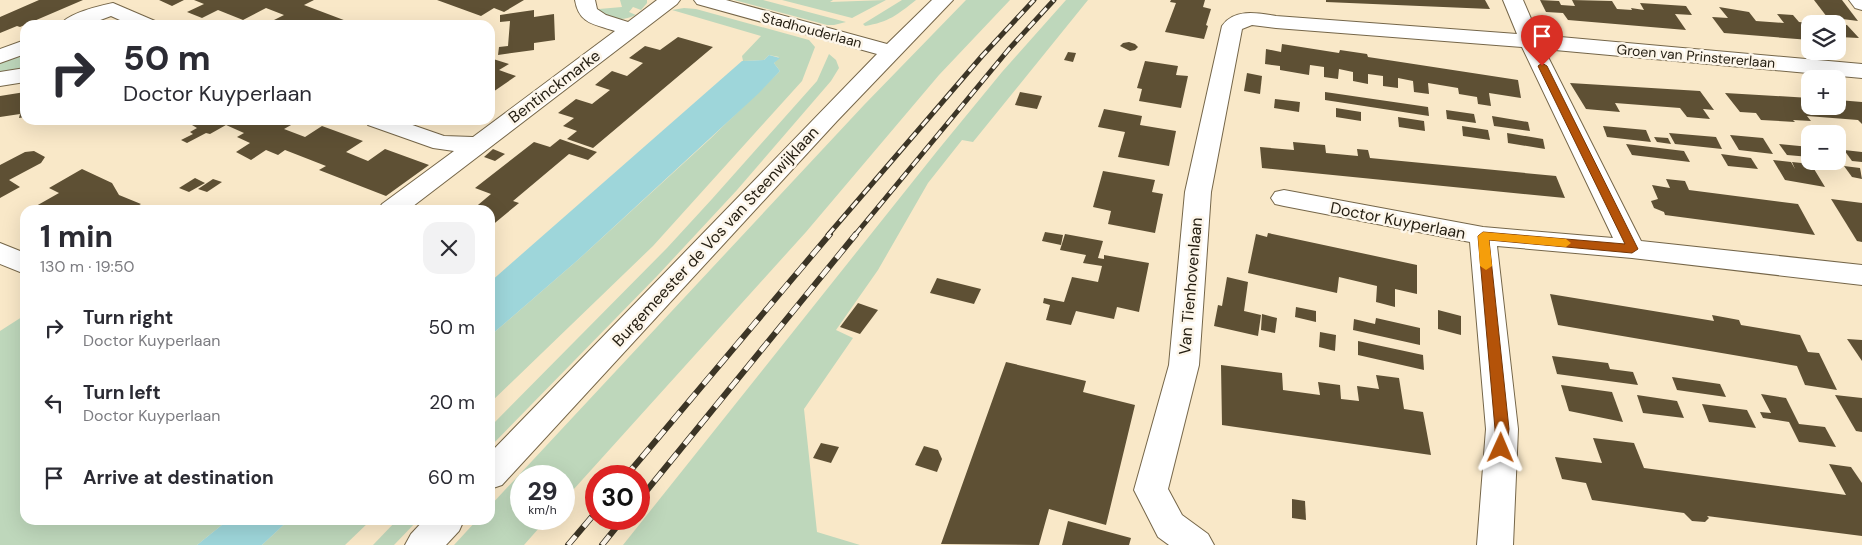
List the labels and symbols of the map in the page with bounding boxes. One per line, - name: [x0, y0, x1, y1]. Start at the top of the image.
- street label: Stadhouderlaan: [760, 8, 864, 52]
- pin: [1521, 15, 1563, 66]
- street label: Groen van Prinstererlaan: [1616, 40, 1776, 72]
- street label: Bentinckmarke: [504, 45, 605, 128]
- street label: Burgemeester de Vos van Steenwijklaan: [608, 122, 823, 351]
- street label: Doctor Kuyperlaan: [1328, 197, 1467, 244]
- street label: Van Tienhovenlaan: [1174, 216, 1207, 356]
- position arrow: [1474, 421, 1526, 473]
- speed limit sign: 30: [585, 465, 650, 530]

